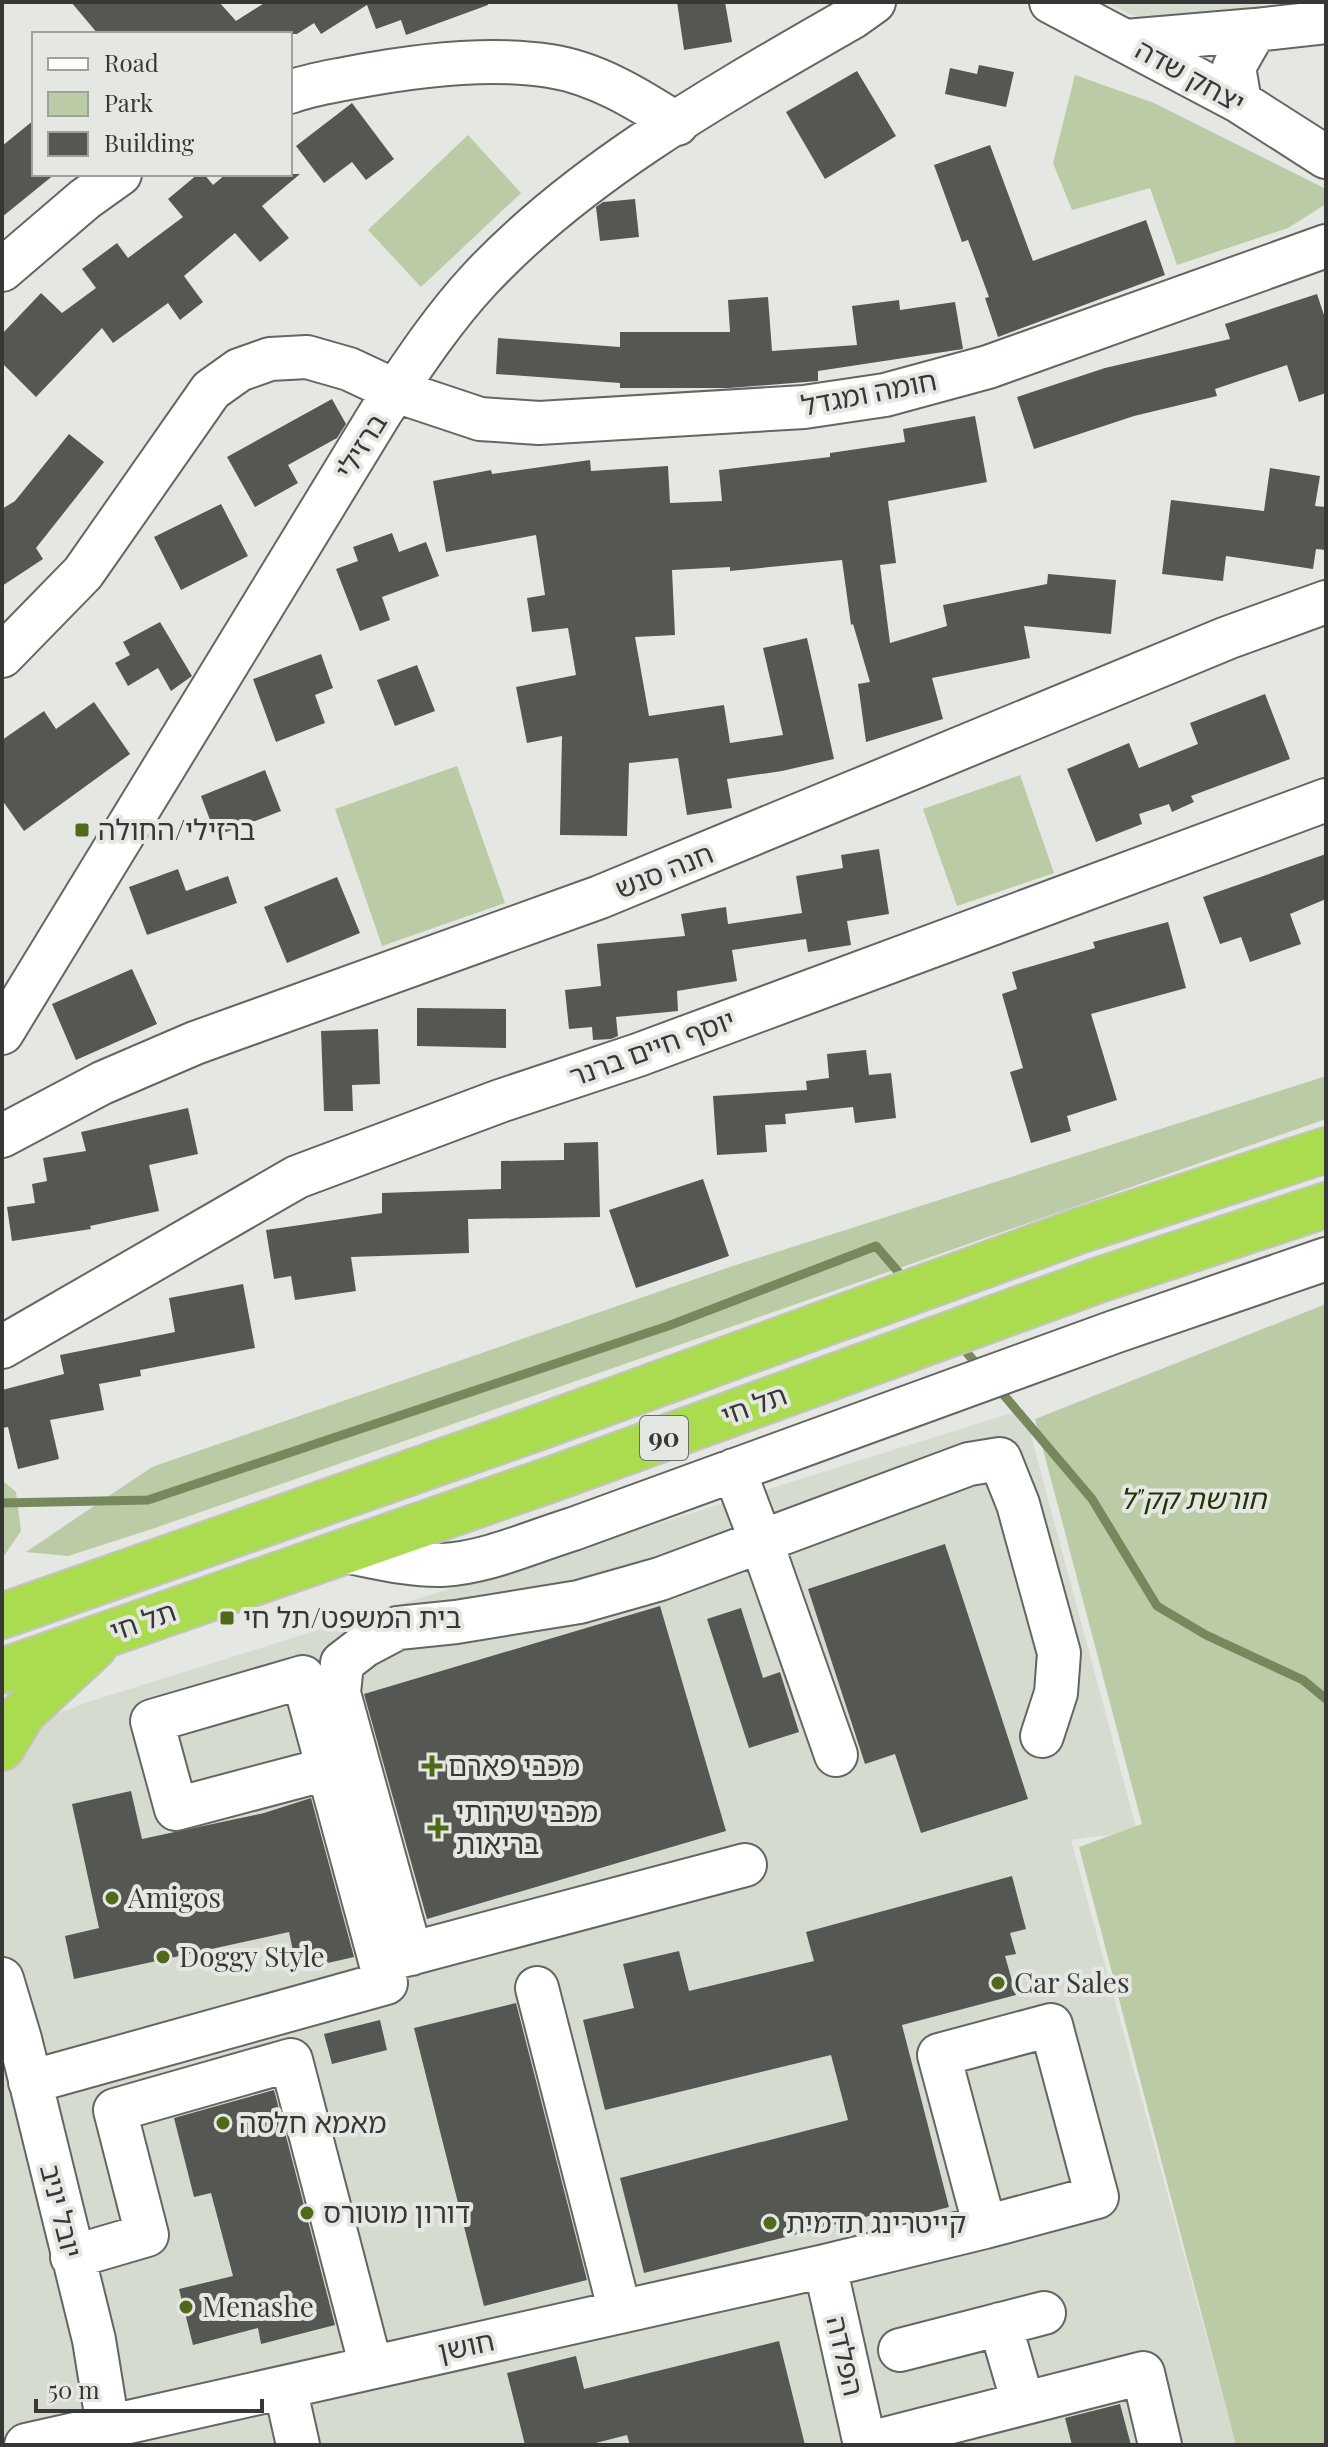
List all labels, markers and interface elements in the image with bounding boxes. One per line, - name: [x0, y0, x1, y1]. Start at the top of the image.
- street label: יצחק שדה: [1129, 30, 1252, 120]
- legend: [32, 32, 292, 176]
- text: Road: [104, 46, 159, 78]
- text: Park: [104, 86, 154, 118]
- text: Building: [104, 126, 195, 158]
- street label: חומה ומגדל: [798, 360, 940, 423]
- street label: ברזילי: [325, 406, 394, 485]
- place label: ברזילי/החולה: [98, 810, 255, 847]
- marker: ברזילי/החולה: [73, 821, 91, 839]
- street label: חנה סנש: [609, 833, 718, 906]
- street label: יוסף חיים ברנר: [564, 1000, 739, 1094]
- street label: תל חי: [715, 1375, 792, 1433]
- road number: 90: [640, 1416, 688, 1460]
- park label: חורשת קק"ל: [1120, 1479, 1267, 1516]
- street label: תל חי: [105, 1591, 180, 1648]
- place label: בית המשפט/תל חי: [243, 1598, 462, 1635]
- marker: בית המשפט/תל חי: [218, 1609, 236, 1627]
- place label: מכבי פארם: [448, 1746, 580, 1783]
- marker: מכבי פארם: [423, 1757, 441, 1775]
- place label: מכבי שירותי בריאות: [456, 1792, 598, 1861]
- marker: מכבי שירותי בריאות: [427, 1817, 449, 1839]
- place label: Amigos: [127, 1878, 221, 1915]
- marker: Amigos: [103, 1889, 121, 1907]
- place label: Doggy Style: [179, 1937, 325, 1974]
- marker: Doggy Style: [154, 1948, 172, 1966]
- place label: Car Sales: [1014, 1963, 1130, 2000]
- marker: Car Sales: [989, 1974, 1007, 1992]
- place label: מאמא חלסה: [239, 2103, 387, 2140]
- marker: מאמא חלסה: [214, 2114, 232, 2132]
- street label: יובל יניב: [33, 2160, 92, 2261]
- place label: דורון מוטורס: [323, 2193, 470, 2230]
- place label: קייטרינג תדמית: [786, 2203, 966, 2240]
- marker: דורון מוטורס: [298, 2204, 316, 2222]
- marker: קייטרינג תדמית: [761, 2214, 779, 2232]
- place label: Menashe: [202, 2287, 314, 2324]
- marker: Menashe: [177, 2298, 195, 2316]
- street label: הפלדה: [819, 2312, 874, 2399]
- street label: חושן: [434, 2321, 497, 2369]
- scale bar: [36, 2363, 262, 2413]
- text: 50 m: [48, 2373, 100, 2405]

